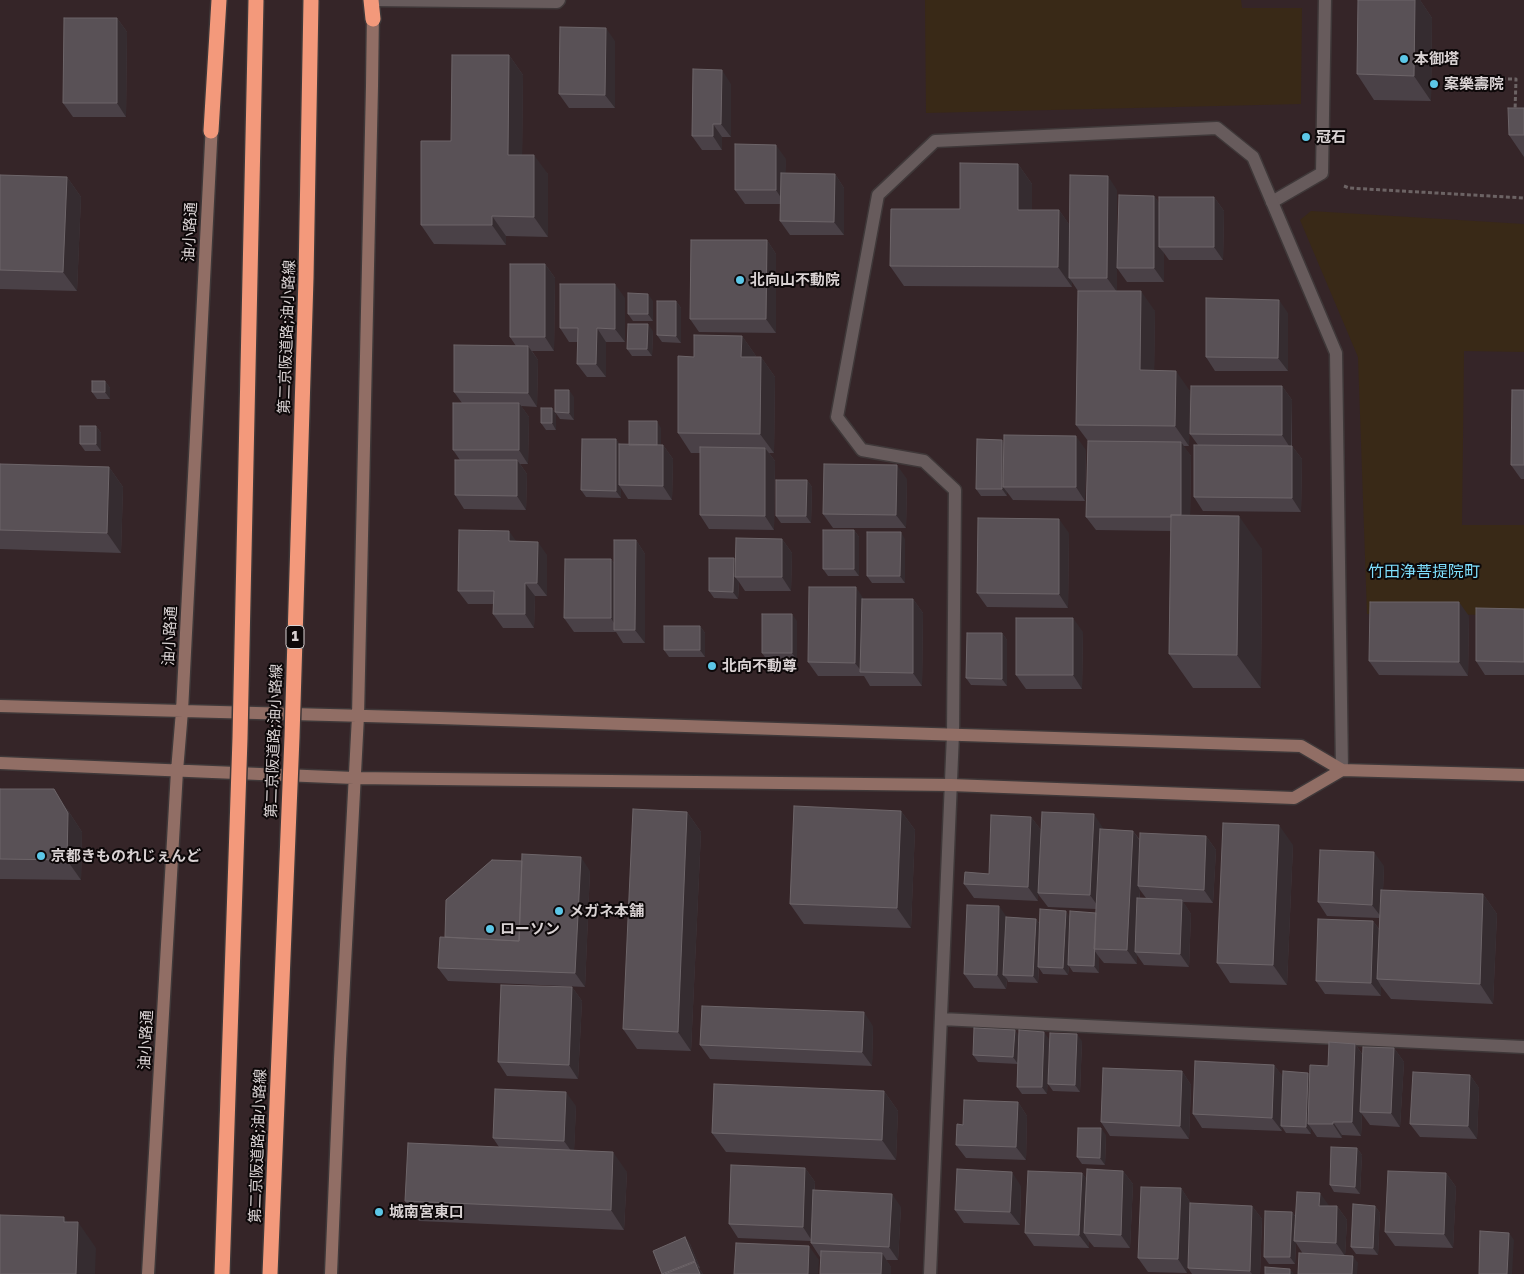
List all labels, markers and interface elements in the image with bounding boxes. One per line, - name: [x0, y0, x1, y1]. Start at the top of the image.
- place label: 本御塔: [1414, 50, 1459, 68]
- marker: 本御塔: [1398, 53, 1410, 65]
- place label: 案樂壽院: [1444, 75, 1504, 93]
- marker: 案樂壽院: [1428, 78, 1440, 90]
- place label: 冠石: [1316, 128, 1346, 146]
- marker: 冠石: [1300, 131, 1312, 143]
- street label: 油小路通: [179, 202, 201, 262]
- street label: 第二京阪道路;油小路線: [275, 259, 299, 415]
- place label: 北向山不動院: [750, 271, 840, 289]
- marker: 北向山不動院: [734, 274, 746, 286]
- district label: 竹田浄菩提院町: [1368, 562, 1480, 582]
- street label: 油小路通: [159, 606, 181, 666]
- road number: 1: [286, 626, 304, 649]
- place label: 北向不動尊: [722, 657, 797, 675]
- marker: 北向不動尊: [706, 660, 718, 672]
- street label: 第二京阪道路;油小路線: [262, 663, 286, 819]
- place label: 京都きものれじぇんど: [51, 847, 201, 865]
- marker: 京都きものれじぇんど: [35, 850, 47, 862]
- place label: メガネ本舗: [569, 902, 644, 920]
- marker: メガネ本舗: [553, 905, 565, 917]
- place label: ローソン: [500, 920, 560, 938]
- marker: ローソン: [484, 923, 496, 935]
- street label: 油小路通: [135, 1010, 157, 1070]
- street label: 第二京阪道路;油小路線: [246, 1068, 270, 1224]
- place label: 城南宮東口: [389, 1203, 464, 1221]
- marker: 城南宮東口: [373, 1206, 385, 1218]

